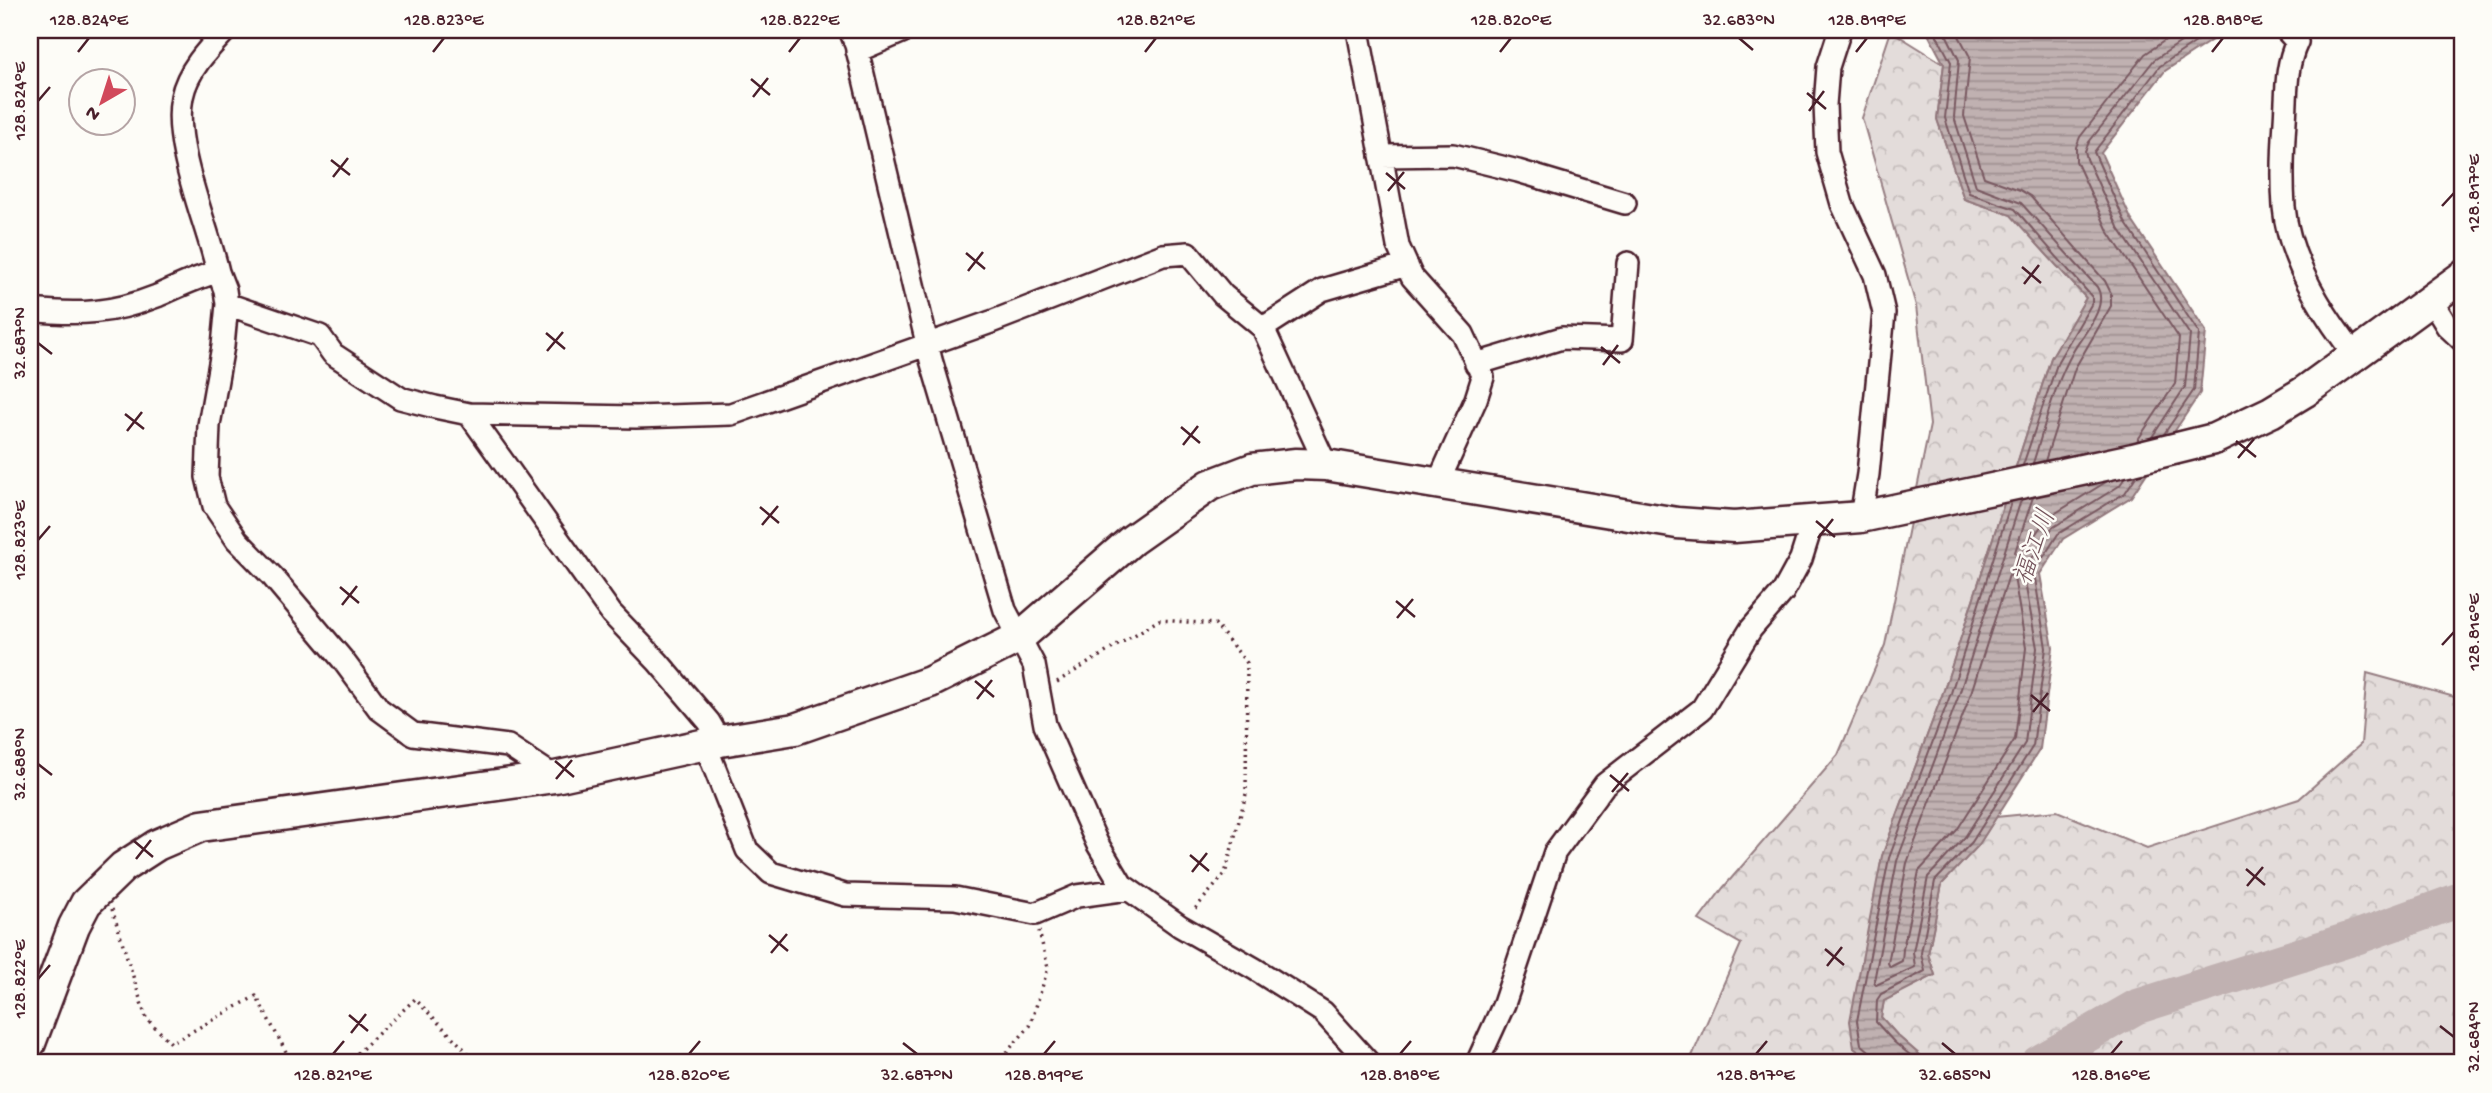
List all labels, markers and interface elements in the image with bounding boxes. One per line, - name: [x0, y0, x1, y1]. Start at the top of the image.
- text: 128.824°E: [49, 11, 129, 32]
- text: 128.823°E: [404, 11, 484, 32]
- text: 128.822°E: [760, 11, 840, 32]
- text: 128.821°E: [1117, 11, 1195, 32]
- text: 128.820°E: [1470, 11, 1552, 32]
- text: 32.683°N: [1702, 11, 1775, 32]
- text: 128.819°E: [1827, 11, 1906, 32]
- text: 128.818°E: [2183, 11, 2263, 32]
- text: 128.824°E: [11, 61, 32, 141]
- north arrow: [66, 66, 136, 136]
- text: N: [81, 100, 106, 125]
- text: 128.817°E: [2465, 154, 2486, 233]
- text: 32.687°N: [11, 307, 32, 380]
- text: 128.823°E: [11, 500, 32, 580]
- water label: 福江川: [2008, 506, 2065, 590]
- text: 128.816°E: [2465, 593, 2486, 672]
- text: 32.688°N: [11, 728, 32, 801]
- text: 128.822°E: [11, 939, 32, 1019]
- text: 32.684°N: [2465, 1001, 2486, 1074]
- text: 128.821°E: [294, 1066, 372, 1087]
- text: 128.820°E: [648, 1066, 730, 1087]
- text: 32.687°N: [880, 1066, 953, 1087]
- text: 128.819°E: [1004, 1066, 1083, 1087]
- text: 128.818°E: [1360, 1066, 1440, 1087]
- text: 128.817°E: [1716, 1066, 1795, 1087]
- text: 32.685°N: [1918, 1066, 1991, 1087]
- text: 128.816°E: [2071, 1066, 2150, 1087]

